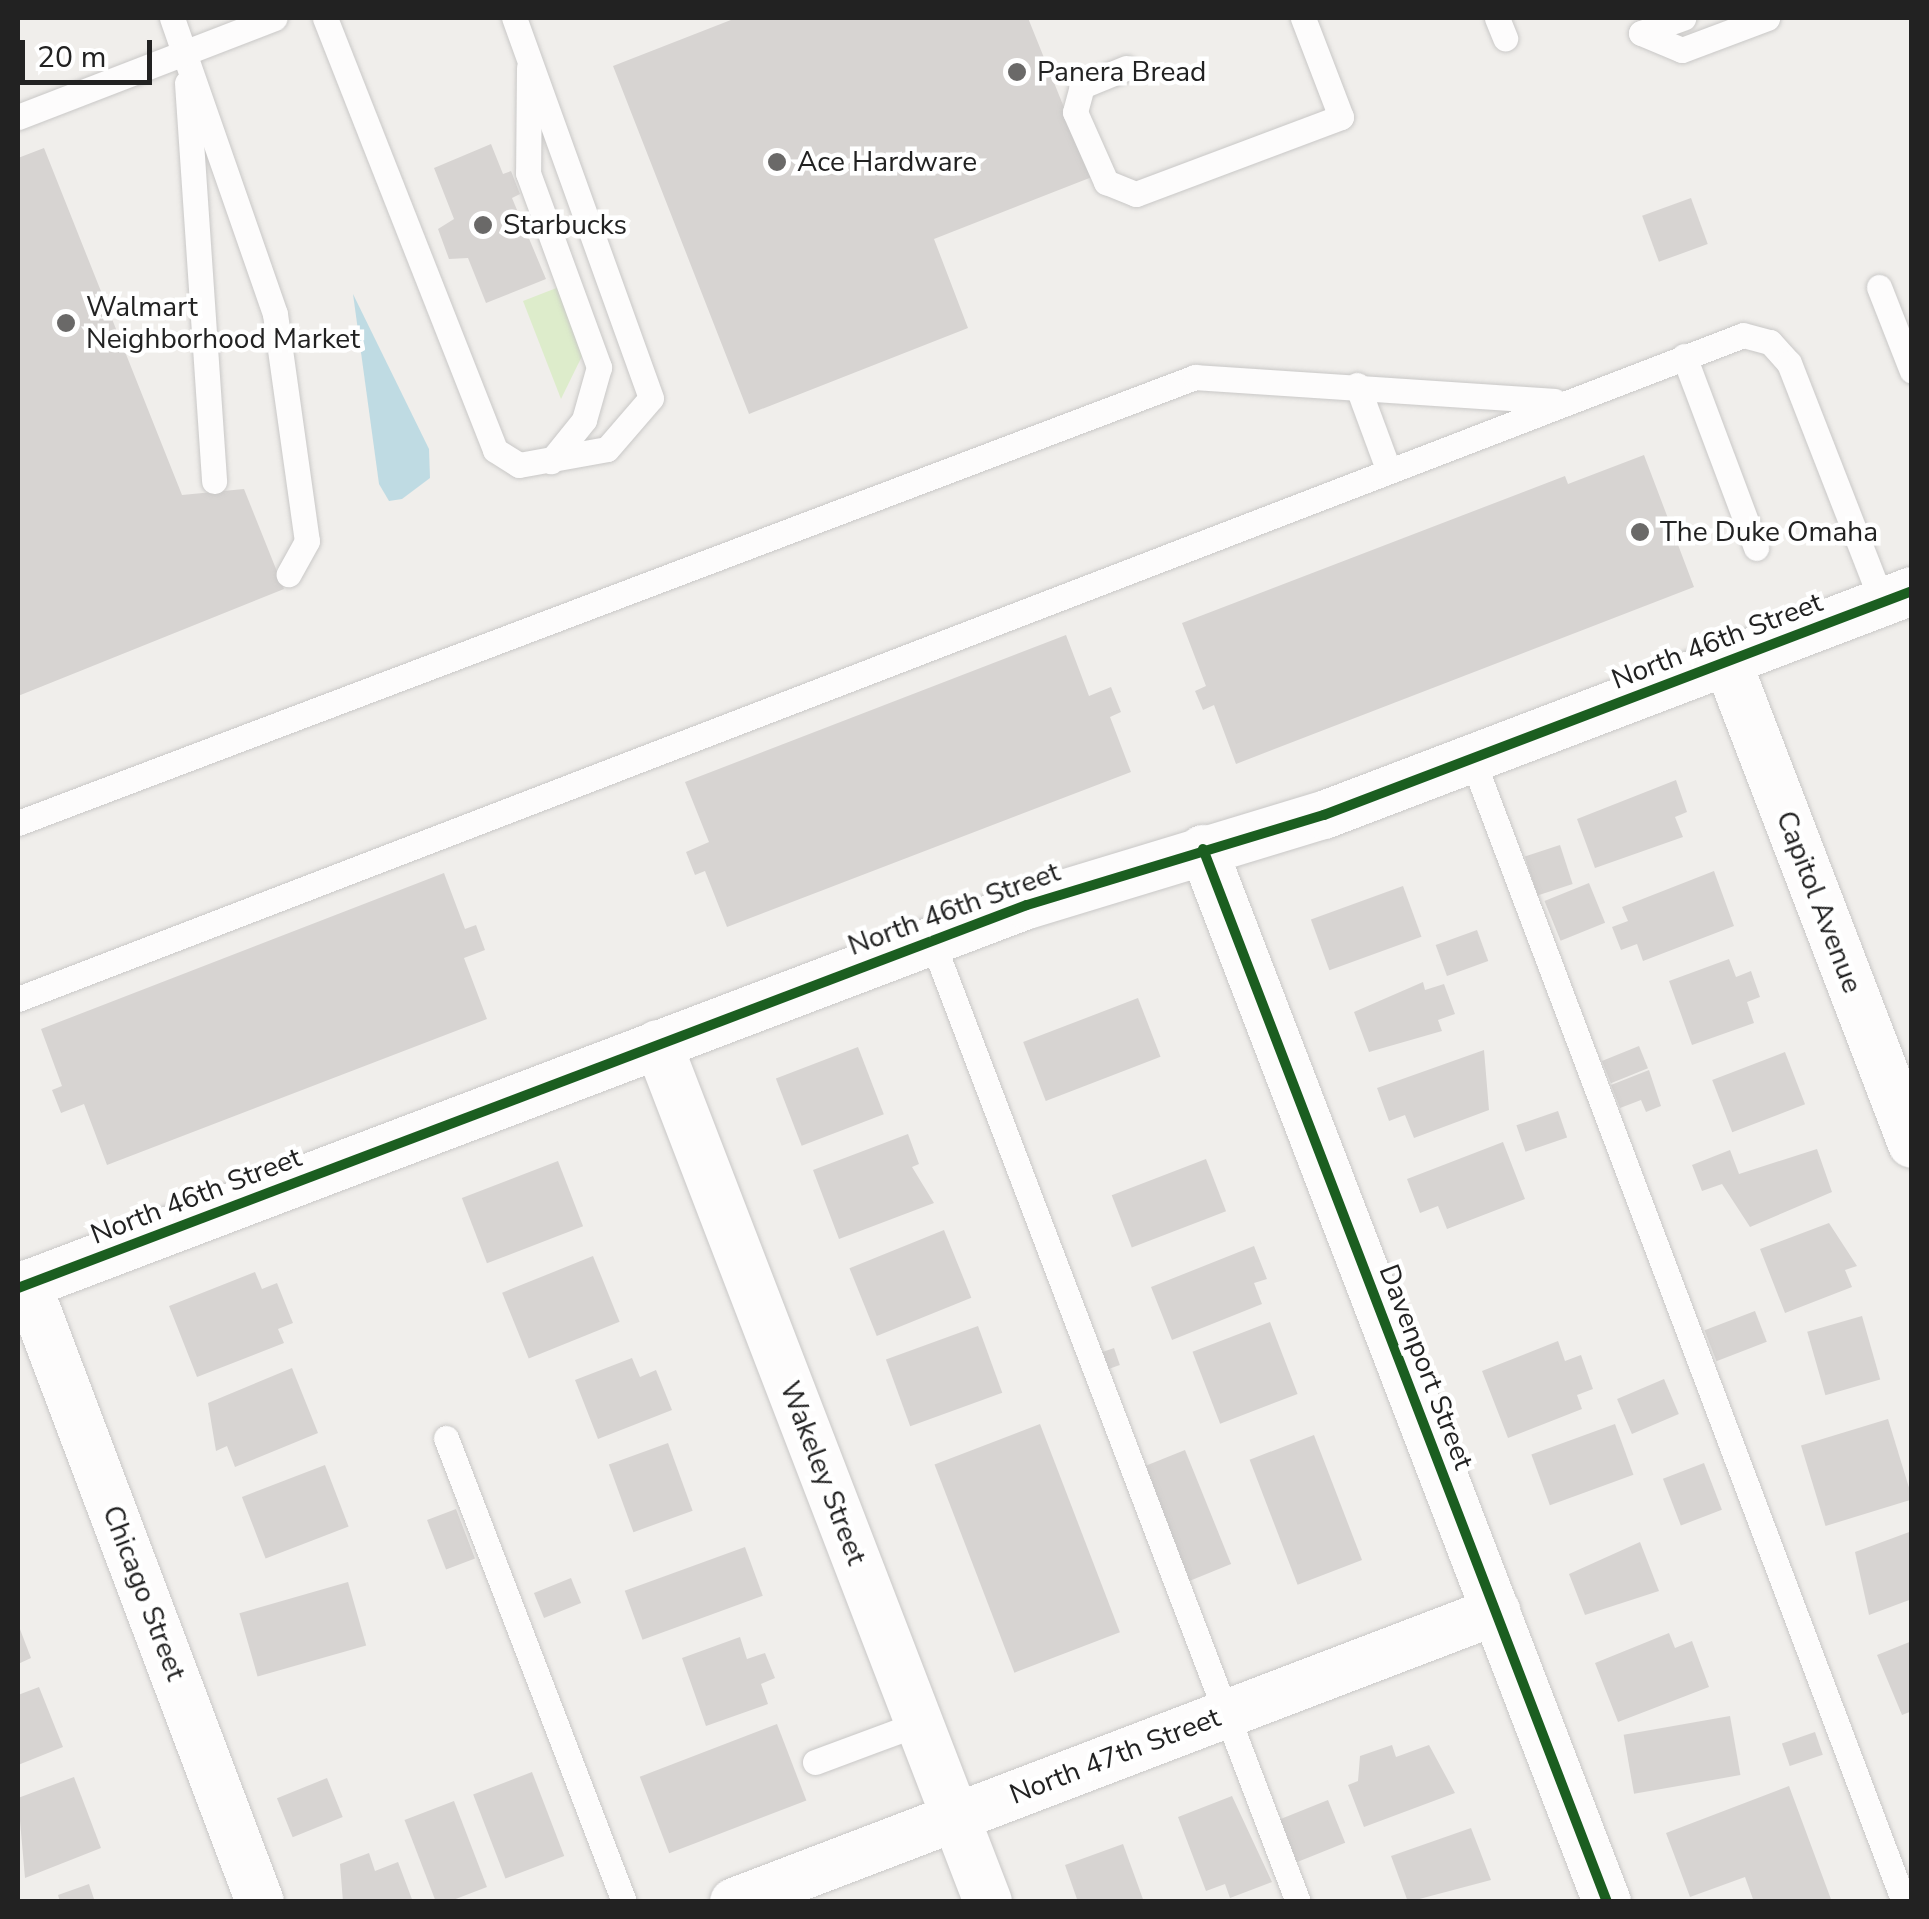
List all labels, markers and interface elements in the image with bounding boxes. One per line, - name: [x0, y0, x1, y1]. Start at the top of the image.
- scale bar: [25, 20, 158, 82]
- text: 20 m: [37, 37, 106, 78]
- place label: Panera Bread: [1037, 55, 1206, 89]
- marker: Panera Bread: [1006, 61, 1028, 83]
- place label: Ace Hardware: [797, 145, 977, 179]
- marker: Ace Hardware: [766, 151, 788, 173]
- place label: Starbucks: [503, 208, 627, 242]
- marker: Starbucks: [472, 214, 494, 236]
- place label: Walmart Neighborhood Market: [86, 290, 360, 356]
- marker: Walmart Neighborhood Market: [55, 312, 77, 334]
- place label: The Duke Omaha: [1660, 515, 1878, 549]
- marker: The Duke Omaha: [1629, 521, 1651, 543]
- street label: North 46th Street: [1607, 585, 1827, 697]
- street label: Capitol Avenue: [1769, 806, 1869, 998]
- street label: North 46th Street: [844, 855, 1064, 963]
- street label: North 46th Street: [86, 1140, 306, 1252]
- street label: Davenport Street: [1372, 1260, 1480, 1474]
- street label: Wakeley Street: [773, 1377, 873, 1569]
- street label: Chicago Street: [95, 1501, 193, 1685]
- street label: North 47th Street: [1005, 1700, 1225, 1812]

